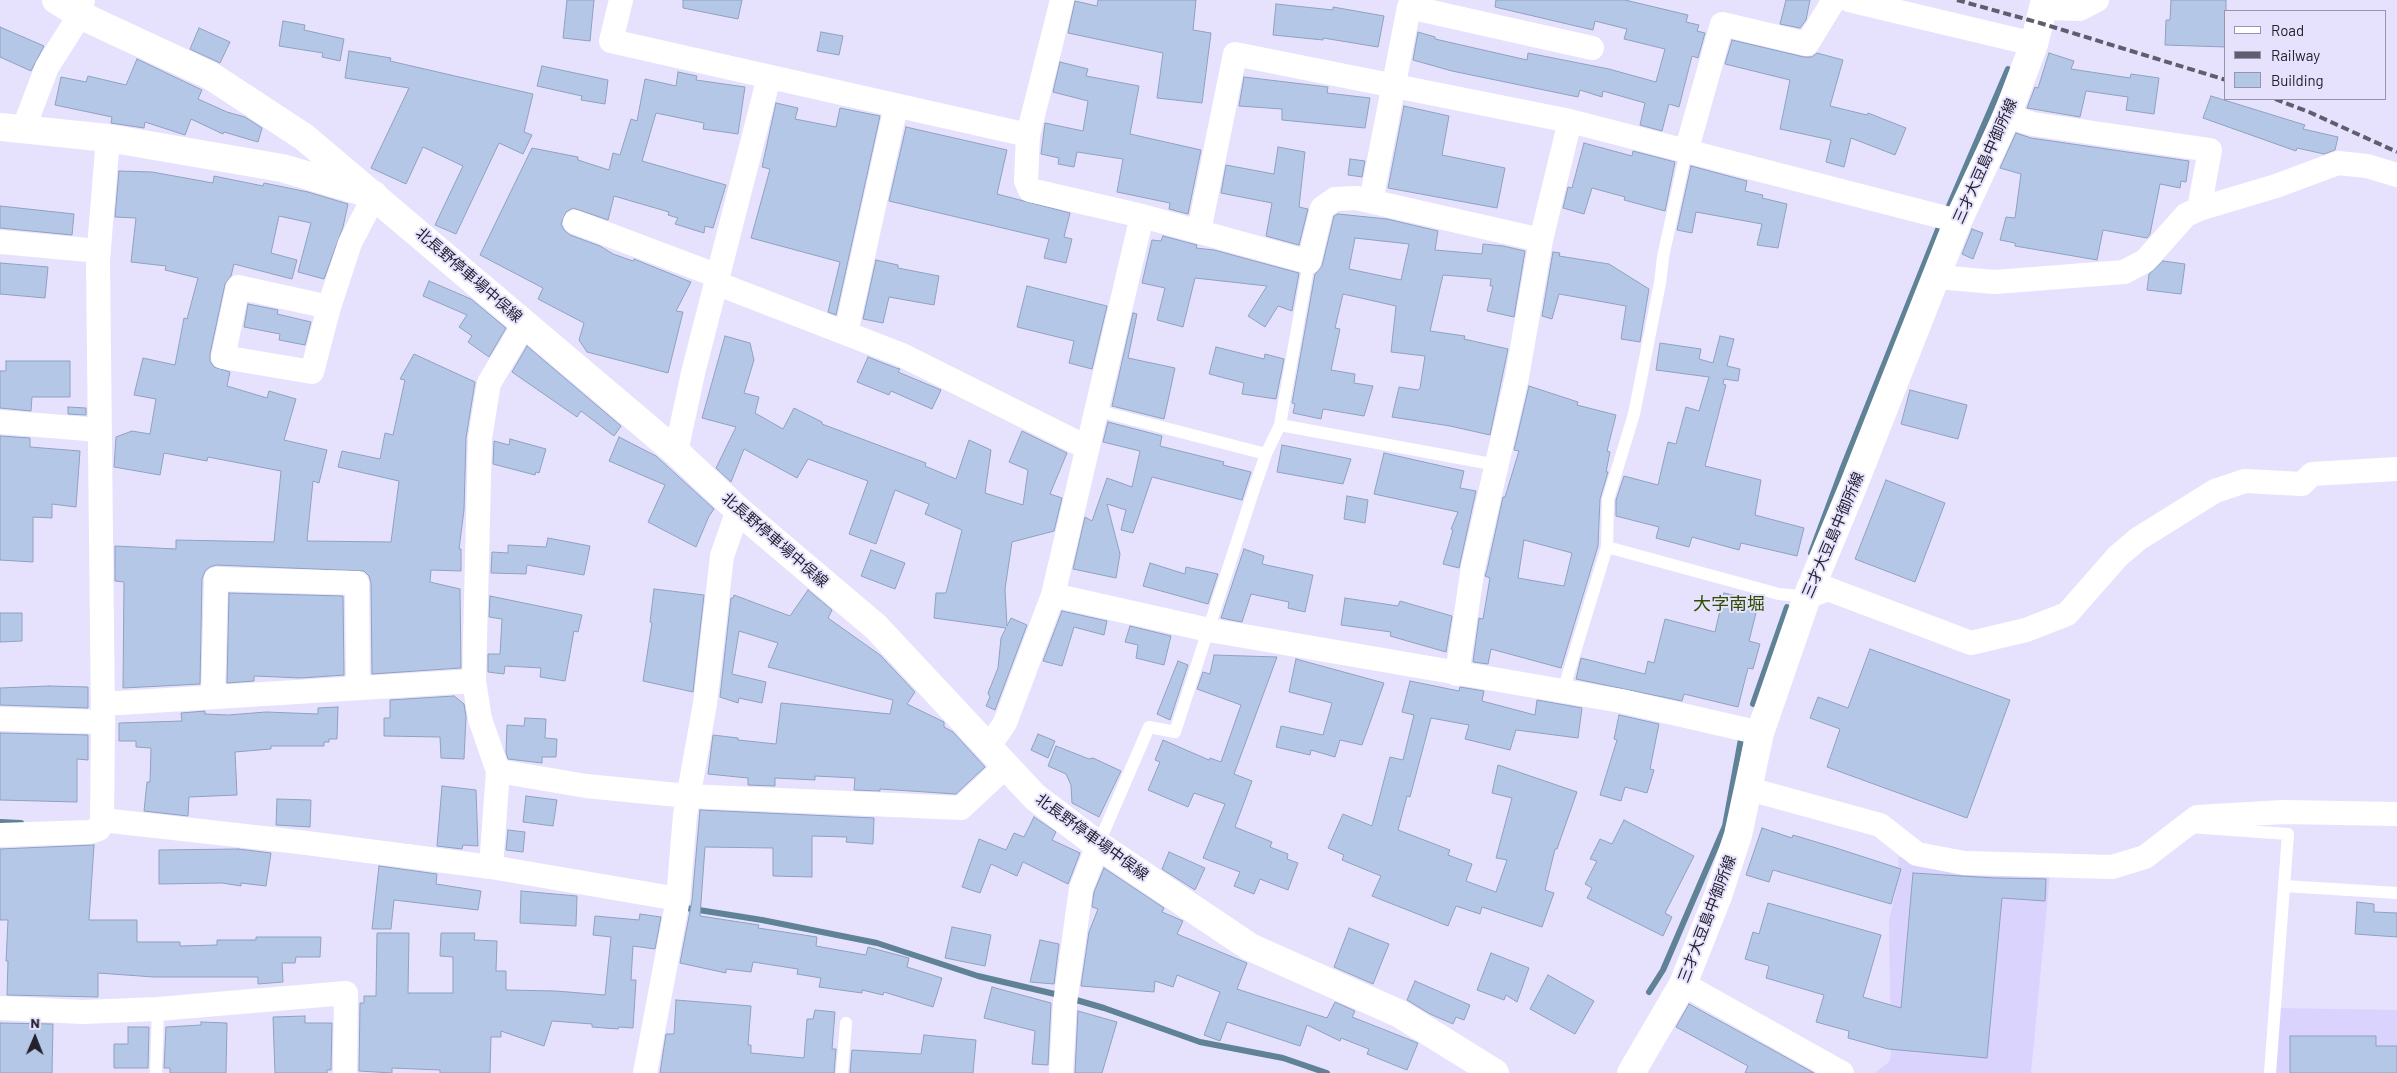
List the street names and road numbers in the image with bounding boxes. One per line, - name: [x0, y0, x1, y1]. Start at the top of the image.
- street label: 三才大豆島中御所線: [1949, 96, 2021, 226]
- street label: 北長野停車場中俣線: [412, 224, 526, 326]
- street label: 三才大豆島中御所線: [1798, 469, 1868, 601]
- street label: 北長野停車場中俣線: [718, 489, 832, 591]
- street label: 北長野停車場中俣線: [1032, 790, 1152, 884]
- street label: 三才大豆島中御所線: [1674, 853, 1740, 985]

